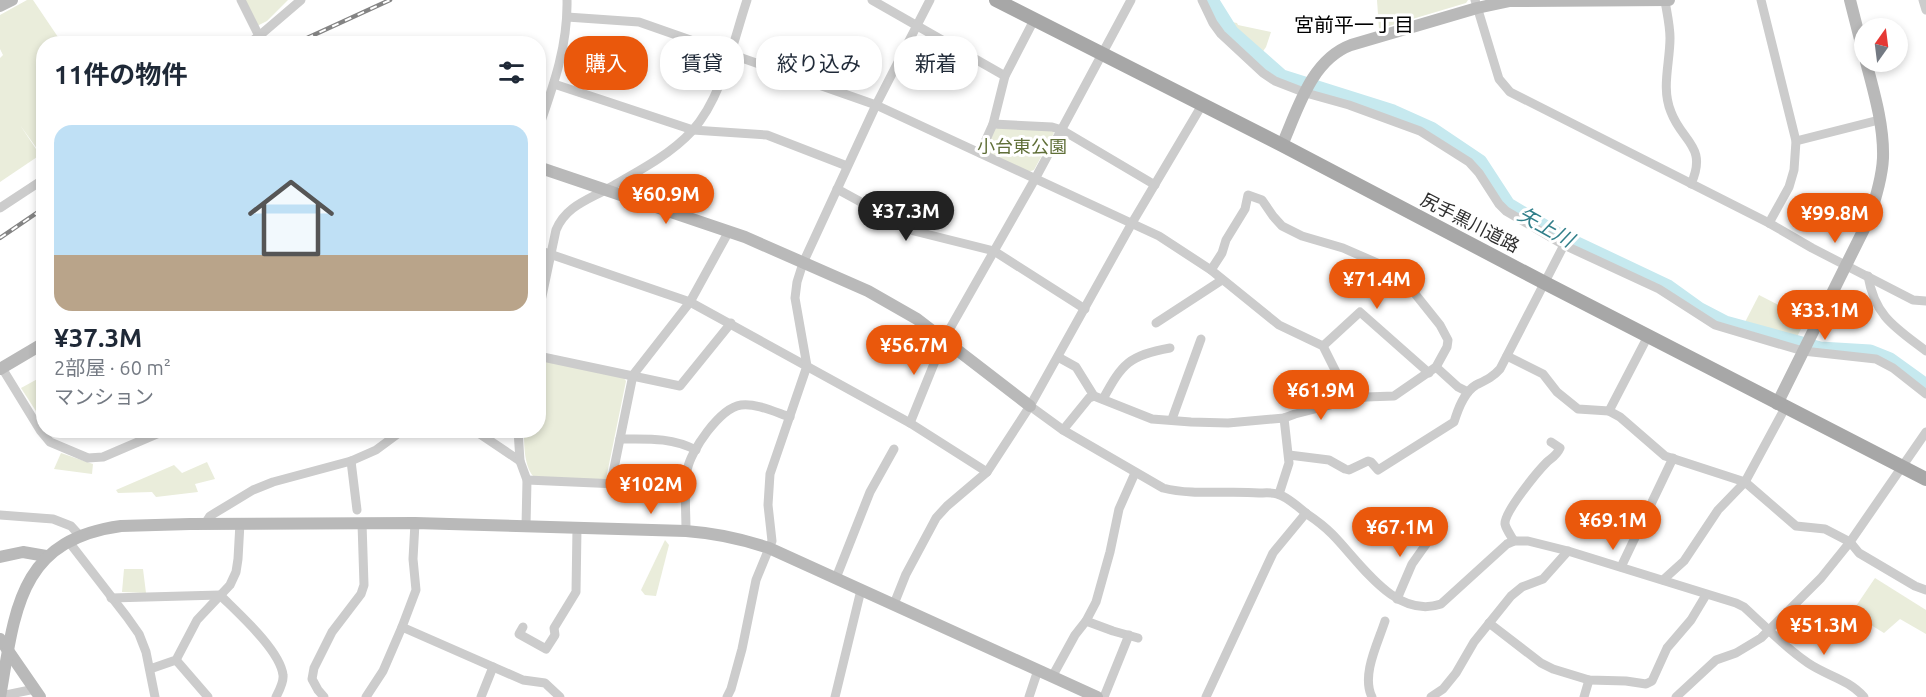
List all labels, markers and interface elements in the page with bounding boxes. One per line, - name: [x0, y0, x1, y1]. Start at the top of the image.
- district label: 宮前平一丁目: [1294, 13, 1414, 36]
- north arrow: [1854, 18, 1908, 72]
- map controls: [1854, 18, 1908, 72]
- chip: 購入: [564, 36, 648, 90]
- chip: 賃貸: [660, 36, 744, 90]
- chip: 絞り込み: [756, 36, 882, 90]
- chip: 新着: [894, 36, 978, 90]
- icon: filters: [495, 56, 528, 89]
- text: 11件の物件: [54, 60, 187, 89]
- park label: 小台東公園: [977, 136, 1067, 156]
- icon: home: [237, 164, 345, 272]
- pin: ¥60.9M: [617, 174, 715, 225]
- text: ¥60.9M: [632, 182, 700, 205]
- street label: 尻手黒川道路: [1418, 189, 1523, 256]
- pin: ¥37.3M: [857, 191, 955, 242]
- pin: ¥99.8M: [1786, 193, 1884, 244]
- text: ¥37.3M: [872, 199, 940, 222]
- text: ¥99.8M: [1801, 201, 1869, 224]
- water label: 矢上川: [1514, 202, 1580, 252]
- pin: ¥71.4M: [1328, 259, 1426, 310]
- text: ¥71.4M: [1343, 267, 1411, 290]
- pin: ¥33.1M: [1776, 290, 1874, 341]
- text: ¥33.1M: [1791, 298, 1859, 321]
- text: ¥37.3M: [54, 323, 142, 352]
- pin: ¥56.7M: [865, 325, 963, 376]
- text: ¥56.7M: [880, 333, 948, 356]
- text: 2部屋 · 60 m²: [54, 356, 171, 379]
- pin: ¥61.9M: [1272, 370, 1370, 421]
- text: ¥61.9M: [1287, 378, 1355, 401]
- text: マンション: [54, 385, 154, 408]
- pin: ¥102M: [609, 464, 693, 515]
- text: ¥102M: [620, 472, 682, 495]
- pin: ¥69.1M: [1564, 500, 1662, 551]
- pin: ¥67.1M: [1351, 507, 1449, 558]
- text: ¥69.1M: [1579, 508, 1647, 531]
- text: ¥67.1M: [1366, 515, 1434, 538]
- pin: ¥51.3M: [1775, 605, 1873, 656]
- text: ¥51.3M: [1790, 613, 1858, 636]

